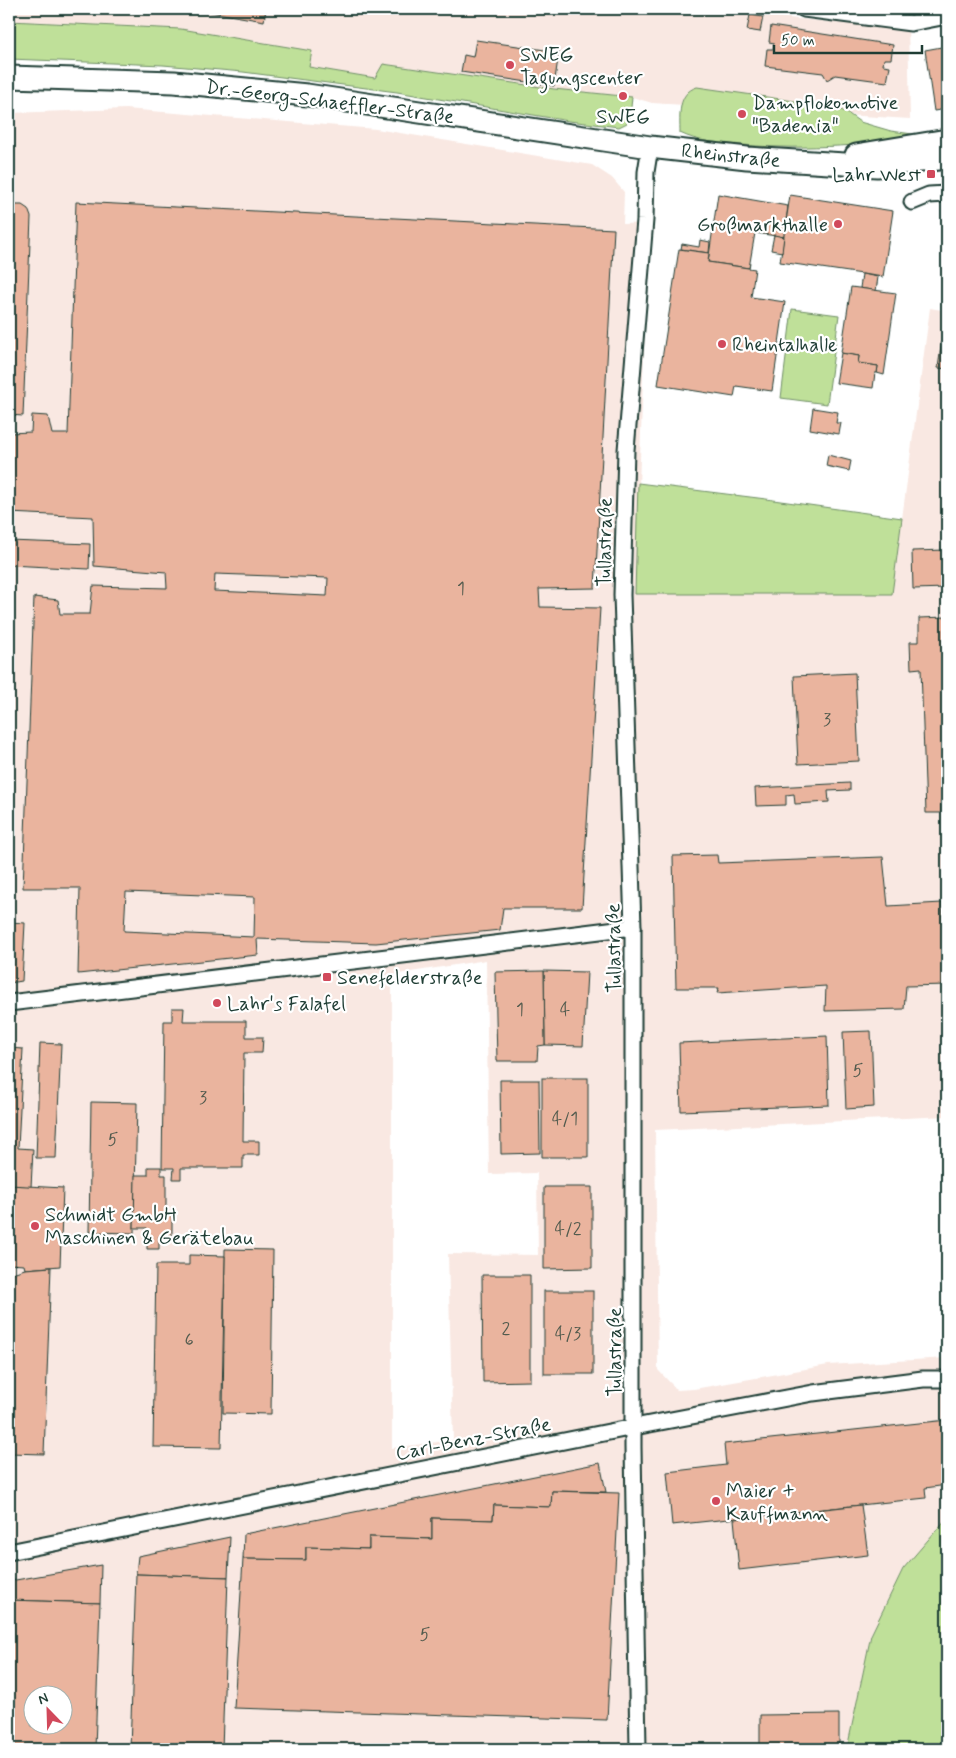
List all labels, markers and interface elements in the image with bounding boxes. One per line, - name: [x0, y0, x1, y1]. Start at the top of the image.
- scale bar: [774, 22, 921, 54]
- text: 50 m: [781, 31, 815, 51]
- place label: SWEG Tagungscenter: [520, 42, 643, 94]
- marker: SWEG Tagungscenter: [504, 59, 516, 71]
- street label: Dr.-Georg-Schaeffler-Straße: [204, 74, 456, 132]
- marker: SWEG: [617, 90, 629, 102]
- place label: Dampflokomotive "Badenia": [752, 90, 898, 140]
- place label: SWEG: [596, 104, 650, 131]
- marker: Dampflokomotive "Badenia": [736, 108, 748, 120]
- street label: Rheinstraße: [680, 138, 782, 175]
- place label: Lahr West: [832, 162, 921, 189]
- marker: Lahr West: [925, 168, 937, 180]
- place label: Großmarkthalle: [697, 212, 828, 239]
- marker: Großmarkthalle: [832, 218, 844, 230]
- place label: Rheintalhalle: [732, 332, 837, 359]
- marker: Rheintalhalle: [716, 338, 728, 350]
- street label: Tullastraße: [591, 497, 620, 587]
- house number: 1: [457, 577, 465, 601]
- house number: 3: [823, 708, 831, 732]
- street label: Tullastraße: [600, 903, 629, 993]
- place label: Senefelderstraße: [337, 965, 483, 992]
- marker: Senefelderstraße: [321, 971, 333, 983]
- place label: Lahr's Falafel: [227, 991, 346, 1018]
- marker: Lahr's Falafel: [211, 997, 223, 1009]
- house number: 1: [516, 998, 524, 1022]
- house number: 4: [560, 998, 570, 1022]
- house number: 5: [853, 1059, 864, 1083]
- house number: 3: [199, 1086, 207, 1110]
- house number: 4/1: [552, 1107, 578, 1131]
- house number: 5: [108, 1128, 119, 1152]
- place label: Schmidt GmbH Maschinen & Gerätebau: [45, 1202, 254, 1252]
- house number: 4/2: [554, 1217, 582, 1241]
- marker: Schmidt GmbH Maschinen & Gerätebau: [29, 1220, 41, 1232]
- street label: Tullastraße: [602, 1307, 629, 1397]
- house number: 2: [502, 1317, 511, 1341]
- house number: 4/3: [555, 1322, 581, 1346]
- house number: 6: [184, 1328, 194, 1352]
- street label: Carl-Benz-Straße: [393, 1411, 553, 1468]
- place label: Maier + Kauffmann: [726, 1478, 828, 1528]
- marker: Maier + Kauffmann: [710, 1495, 722, 1507]
- house number: 5: [420, 1623, 431, 1647]
- north arrow: [22, 1686, 72, 1736]
- text: N: [36, 1689, 51, 1709]

